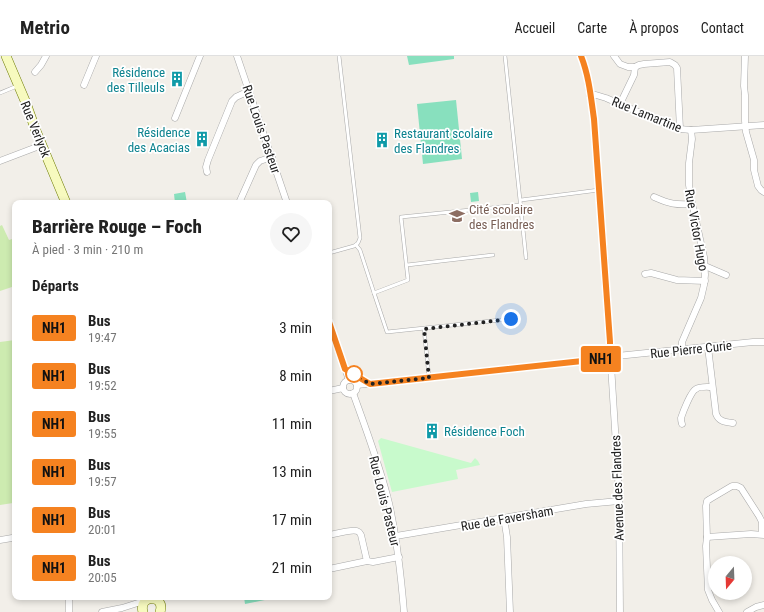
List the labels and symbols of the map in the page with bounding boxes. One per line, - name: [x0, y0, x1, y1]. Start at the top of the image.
- place label: Résidence des Tilleuls: [107, 65, 165, 95]
- building icon: Résidence des Tilleuls: [168, 70, 186, 88]
- street label: Rue Louis Pasteur: [239, 83, 284, 175]
- street label: Rue Lamartine: [610, 94, 684, 135]
- street label: Rue Verlyck: [17, 99, 54, 160]
- place label: Résidence des Acacias: [128, 125, 190, 155]
- place label: Restaurant scolaire des Flandres: [394, 126, 493, 156]
- building icon: Résidence des Acacias: [193, 130, 211, 148]
- building icon: Restaurant scolaire des Flandres: [373, 131, 391, 149]
- street label: Rue Victor Hugo: [682, 188, 711, 272]
- place label: Cité scolaire des Flandres: [469, 202, 535, 232]
- school or university icon: Cité scolaire des Flandres: [448, 207, 466, 225]
- your location: [501, 309, 521, 329]
- street label: Rue Pierre Curie: [649, 338, 733, 361]
- line badge: NH1: [578, 346, 624, 372]
- unlabelled marker: [345, 365, 363, 383]
- building icon: Résidence Foch: [423, 422, 441, 440]
- place label: Résidence Foch: [444, 424, 525, 439]
- street label: Avenue des Flandres: [608, 435, 627, 541]
- street label: Rue Louis Pasteur: [366, 454, 403, 548]
- street label: Rue de Faversham: [460, 503, 555, 534]
- north arrow: [708, 556, 752, 600]

